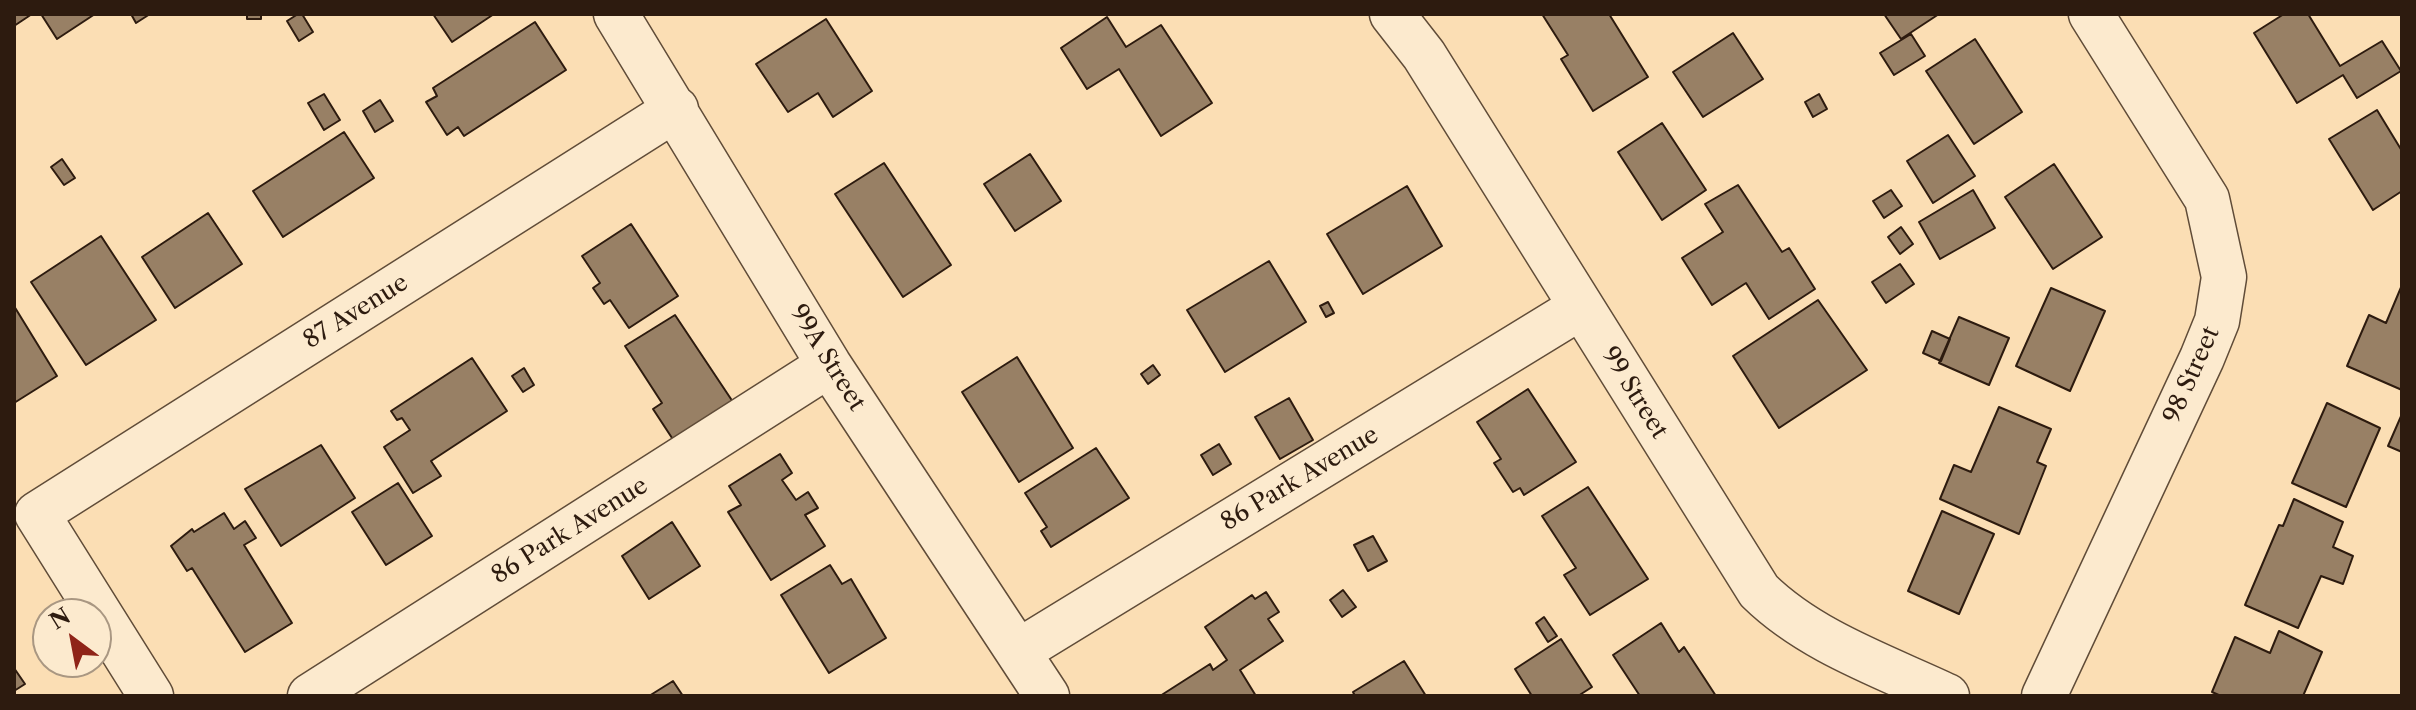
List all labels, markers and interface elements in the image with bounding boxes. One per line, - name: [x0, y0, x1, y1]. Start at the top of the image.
- street label: 87 Avenue: [298, 269, 414, 355]
- street label: 99A Street: [783, 300, 871, 416]
- street label: 98 Street: [2158, 322, 2226, 428]
- street label: 99 Street: [1595, 342, 1673, 444]
- street label: 86 Park Avenue: [1216, 421, 1384, 537]
- street label: 86 Park Avenue: [487, 471, 653, 591]
- north arrow: [32, 598, 112, 678]
- text: N: [45, 602, 75, 635]

